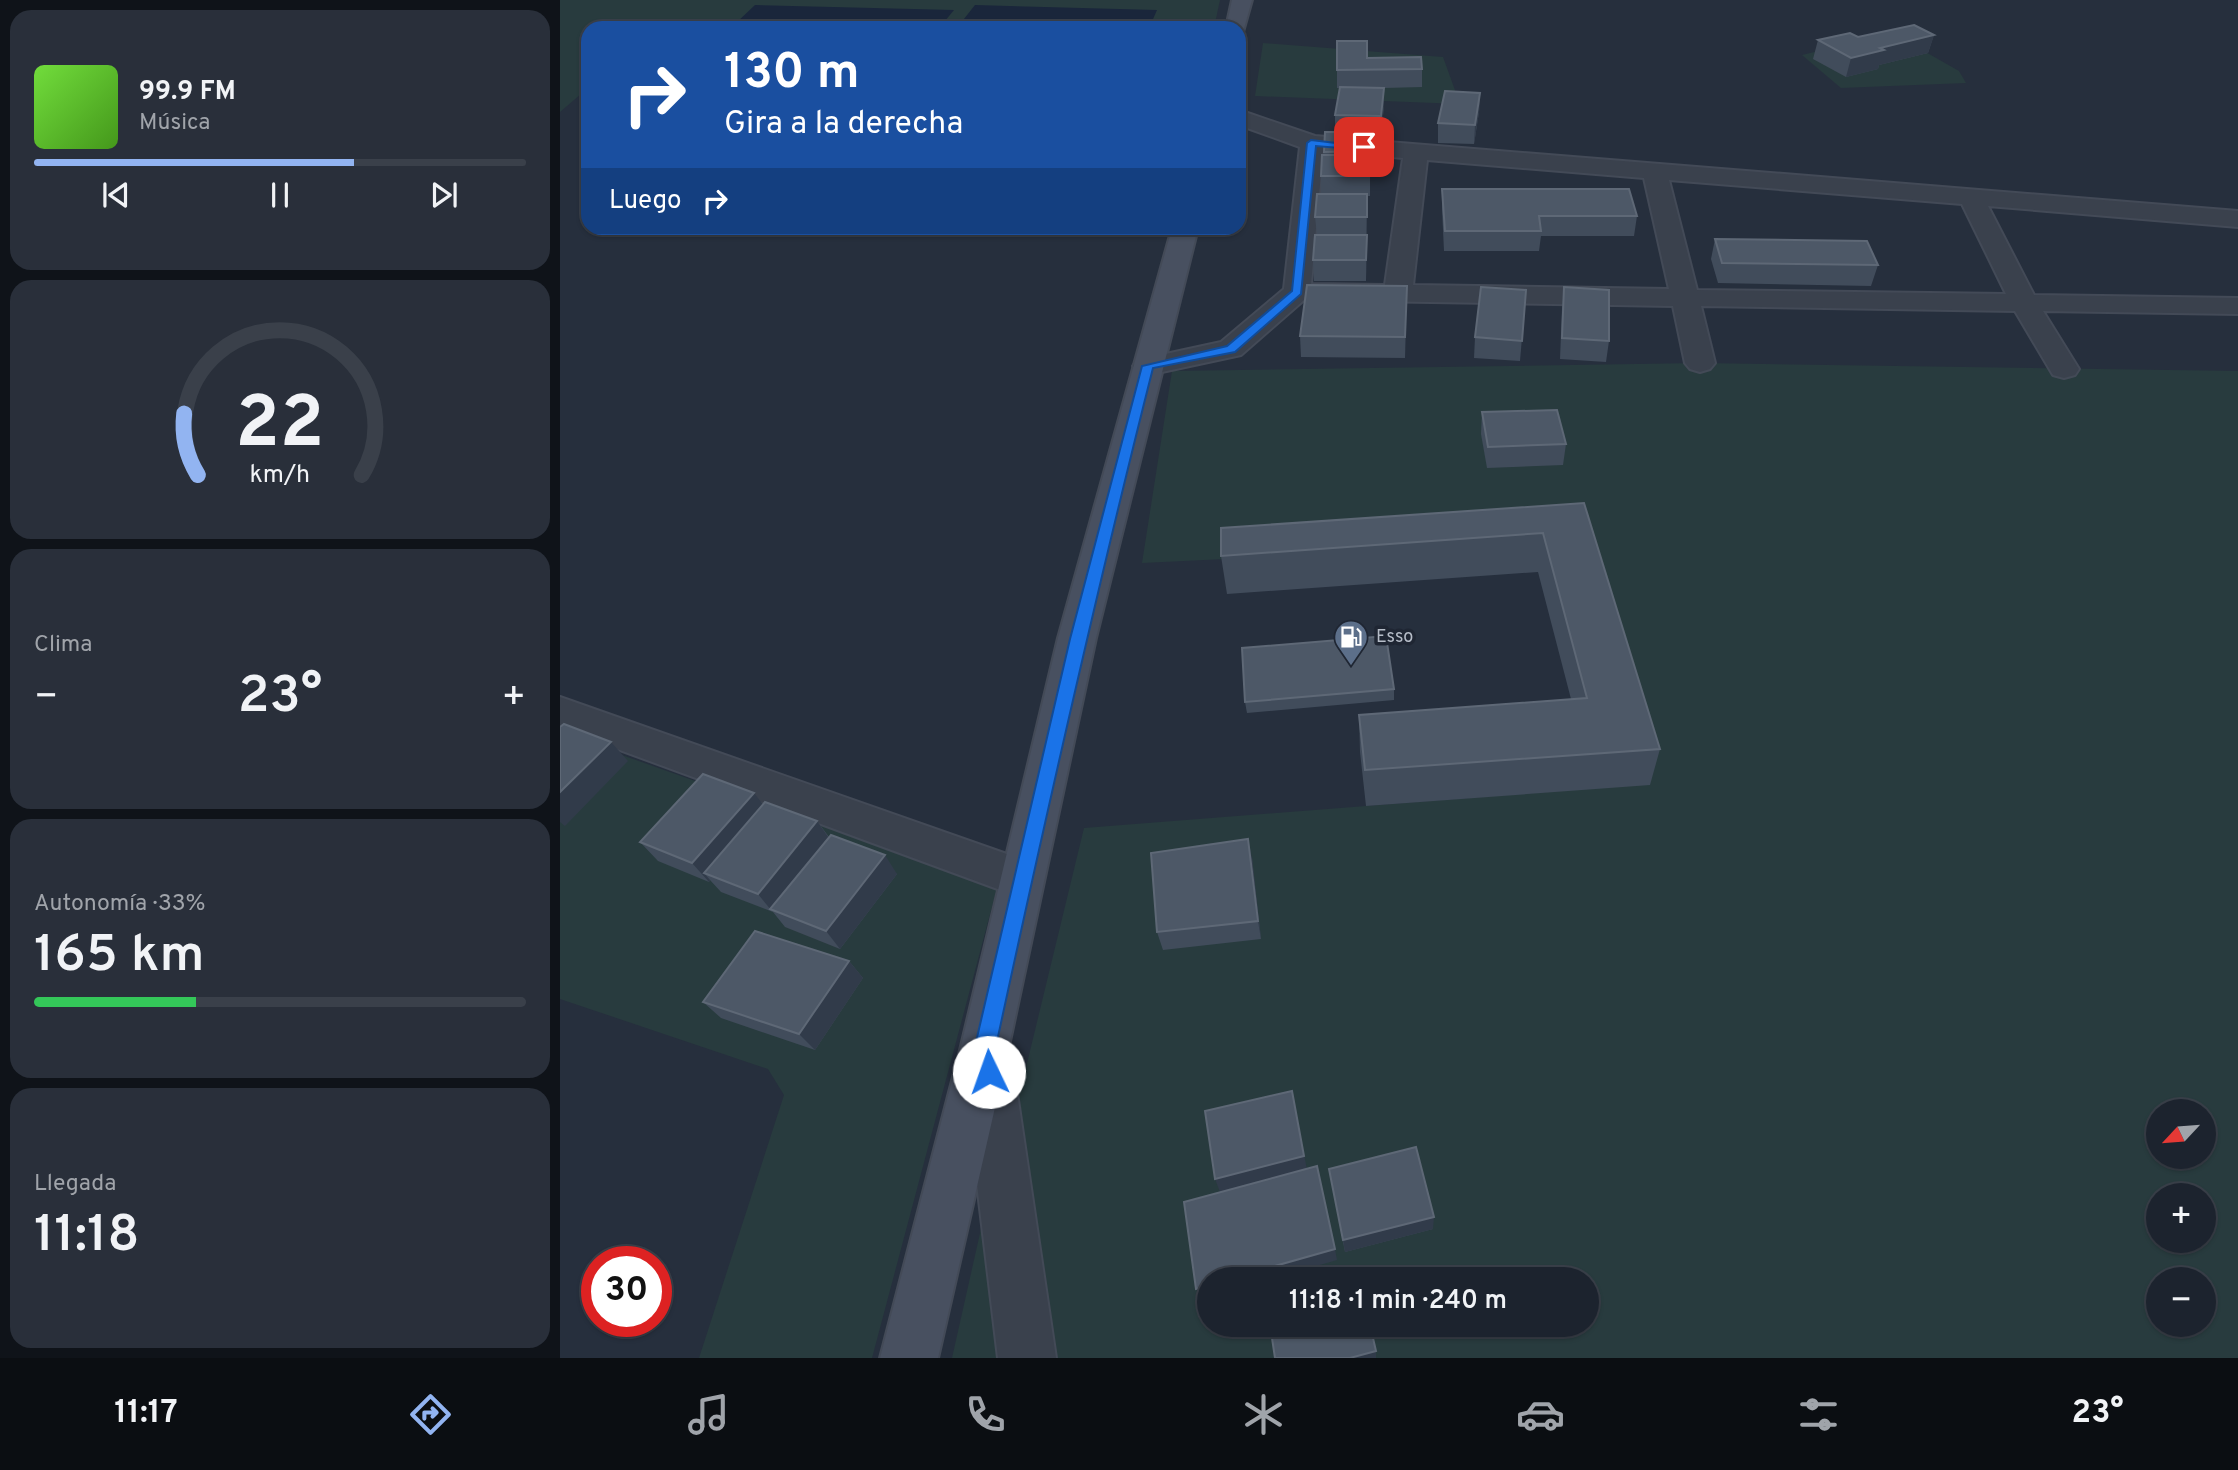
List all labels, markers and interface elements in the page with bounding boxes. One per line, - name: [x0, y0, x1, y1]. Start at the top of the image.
- text: 130 m: [724, 44, 860, 106]
- icon: right: [609, 49, 700, 140]
- text: 99.9 FM: [139, 76, 236, 109]
- text: Gira a la derecha: [724, 105, 963, 145]
- text: Música: [139, 109, 210, 138]
- pin: [1334, 117, 1394, 177]
- icon: arrive: [1345, 128, 1383, 166]
- icon: previous: [97, 176, 135, 214]
- icon: pause: [261, 176, 299, 214]
- icon: next: [425, 176, 463, 214]
- icon: right: [696, 182, 734, 220]
- text: Luego: [609, 185, 682, 218]
- text: 22: [235, 382, 325, 474]
- text: km/h: [250, 460, 310, 492]
- fuel station icon: Esso: [1332, 618, 1370, 667]
- place label: Esso: [1376, 626, 1413, 649]
- text: Clima: [34, 631, 92, 660]
- text: 23°: [238, 665, 322, 731]
- text: −: [34, 674, 59, 723]
- text: +: [501, 674, 526, 723]
- text: Autonomía · 33%: [34, 890, 206, 919]
- text: 165 km: [34, 924, 204, 990]
- position arrow: [952, 1035, 1026, 1109]
- north arrow: [2146, 1099, 2216, 1169]
- map controls: [2146, 1099, 2216, 1337]
- text: Llegada: [34, 1170, 116, 1199]
- button: +: [2146, 1183, 2216, 1253]
- text: 11:18: [34, 1204, 140, 1270]
- speed limit sign: 30: [581, 1246, 672, 1337]
- button: −: [2146, 1267, 2216, 1337]
- text: 11:18 · 1 min · 240 m: [1289, 1285, 1507, 1318]
- icon: directions: [406, 1390, 455, 1439]
- icon: music: [684, 1390, 733, 1439]
- icon: phone: [961, 1390, 1010, 1439]
- icon: climate: [1239, 1390, 1288, 1439]
- icon: car: [1516, 1390, 1565, 1439]
- icon: filters: [1794, 1390, 1843, 1439]
- text: 11:17: [114, 1394, 178, 1434]
- text: 23°: [2072, 1394, 2124, 1434]

